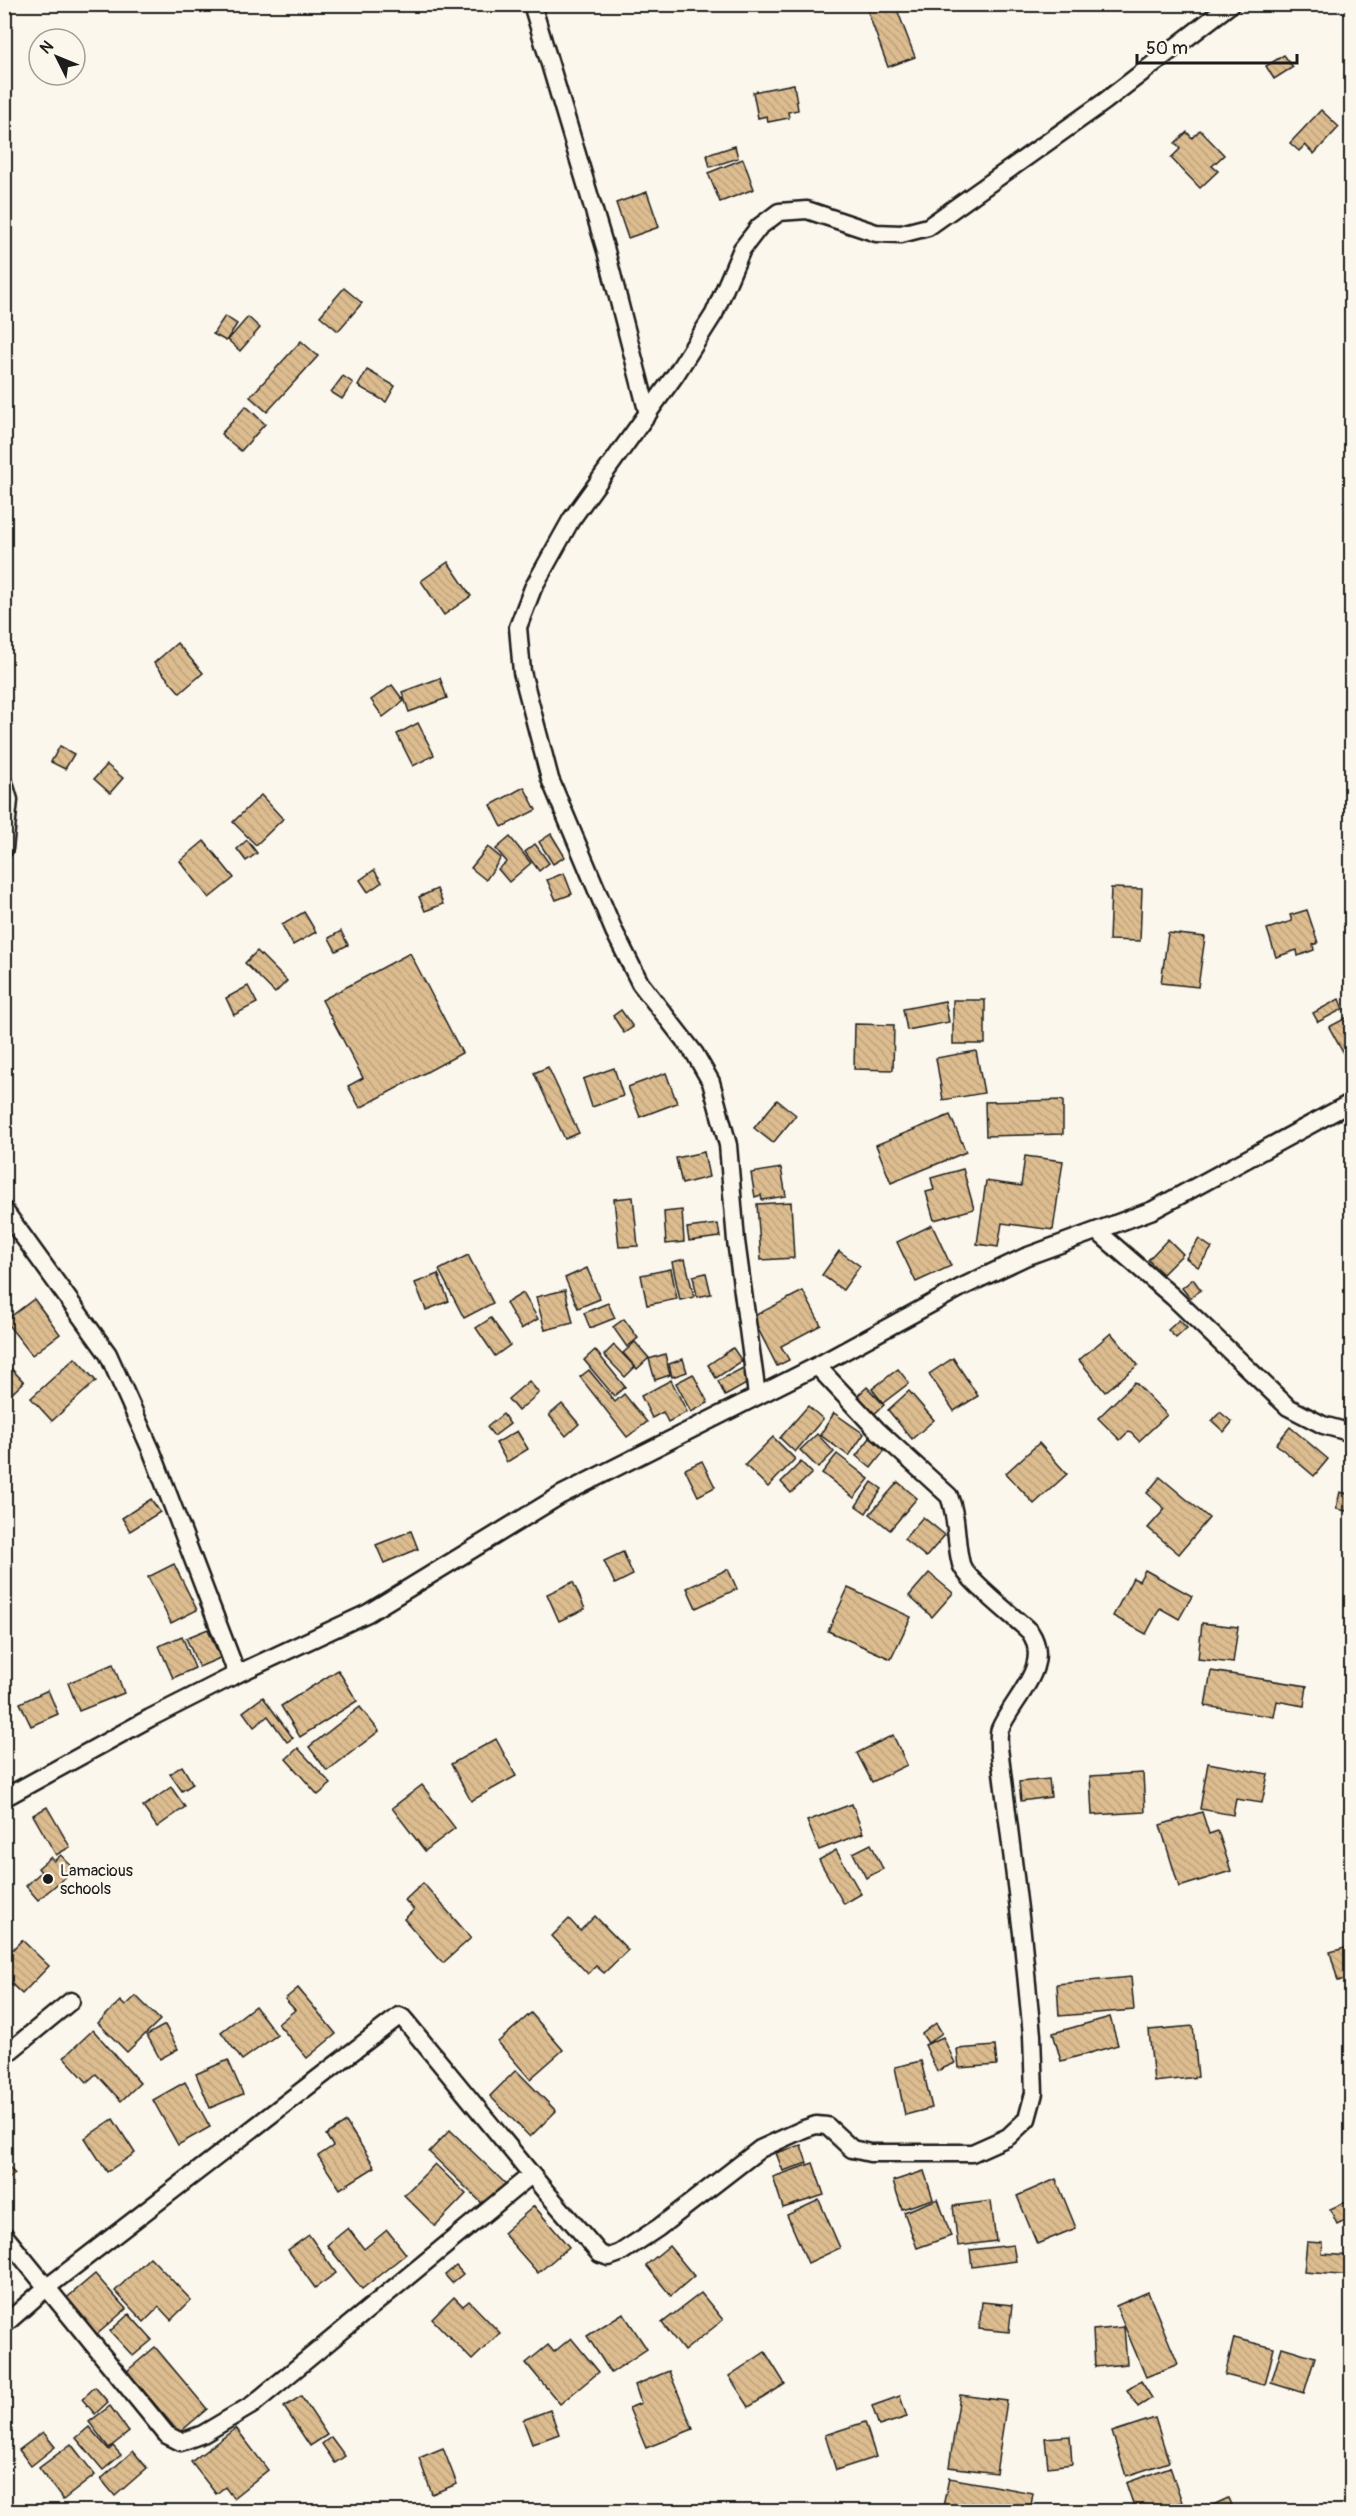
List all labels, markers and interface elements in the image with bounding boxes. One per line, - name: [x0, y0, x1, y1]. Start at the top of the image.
- north arrow: [27, 27, 87, 87]
- scale bar: [1137, 27, 1298, 65]
- text: N: [36, 37, 58, 58]
- text: 50 m: [1146, 37, 1188, 60]
- place label: Lamacious schools: [60, 1861, 133, 1899]
- marker: Lamacious schools: [41, 1872, 55, 1886]

